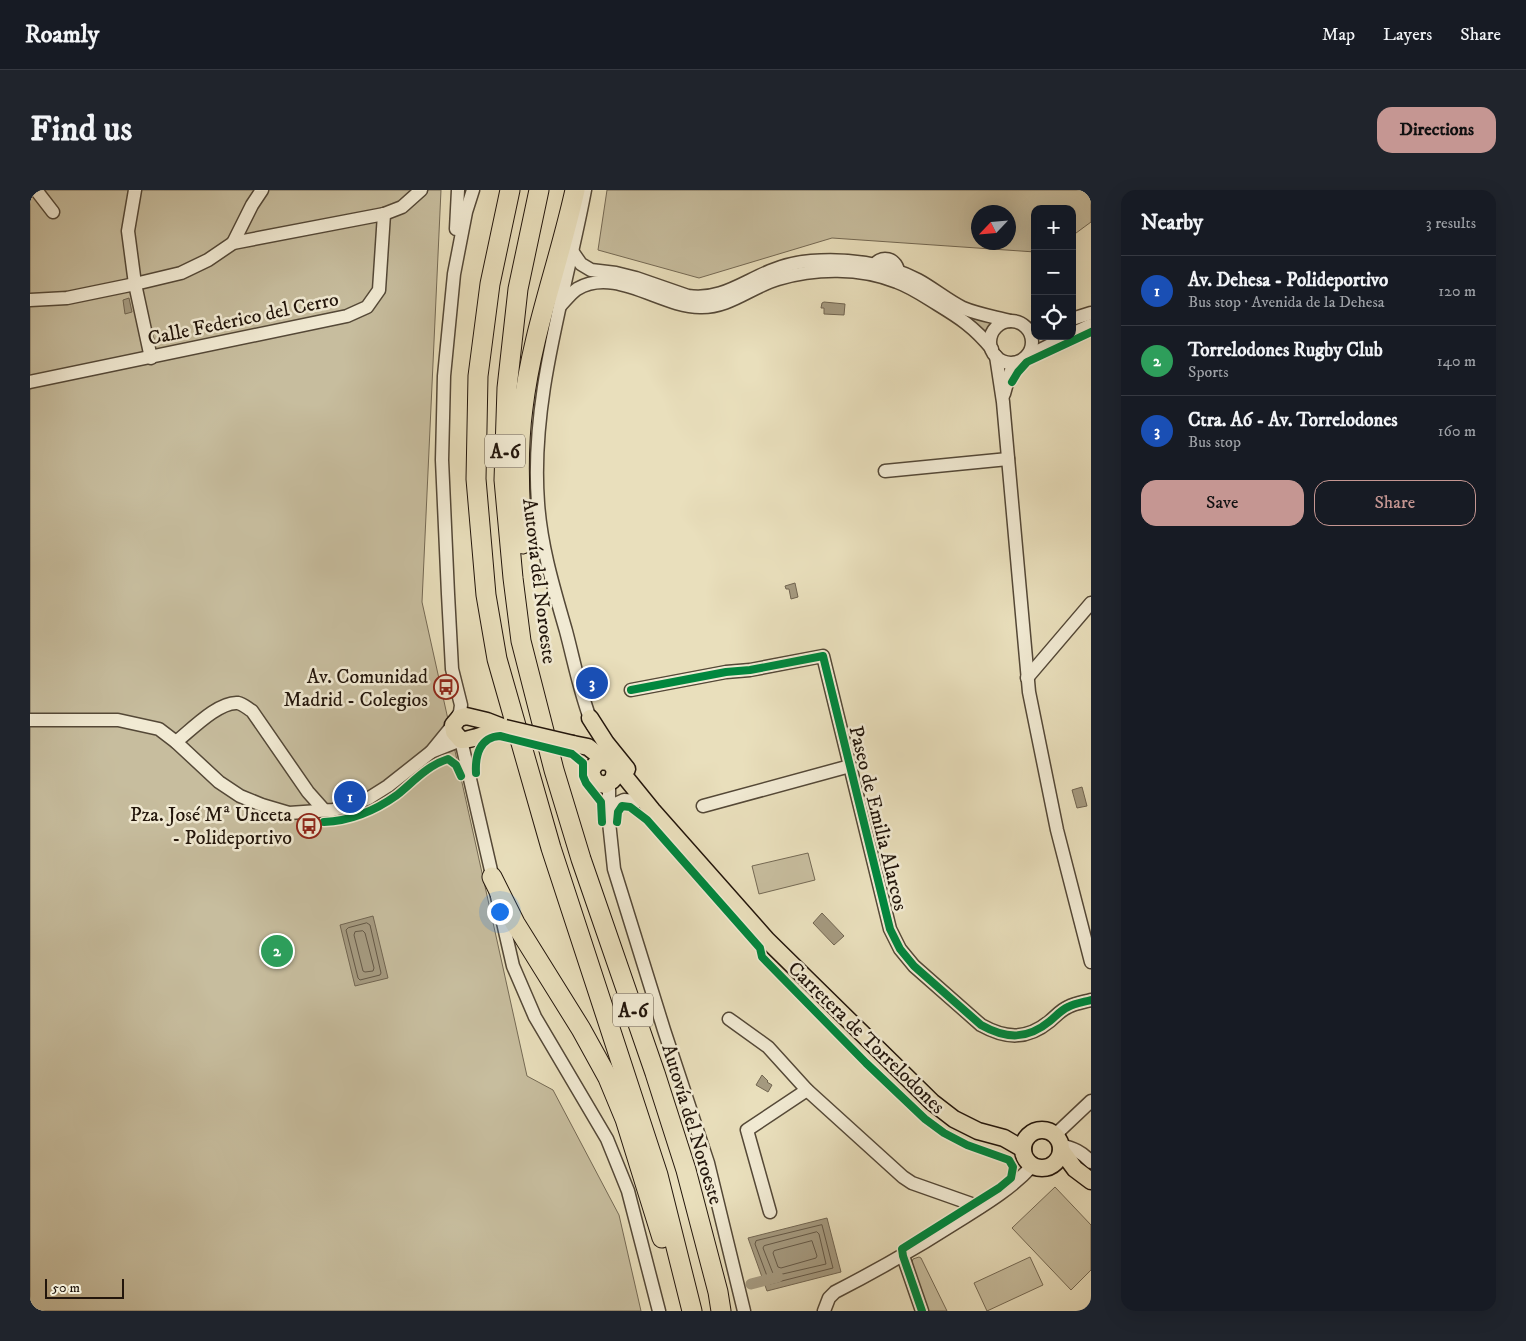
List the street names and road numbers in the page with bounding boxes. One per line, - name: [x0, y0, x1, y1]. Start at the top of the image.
- street label: Calle Federico del Cerro: [146, 287, 341, 352]
- road number: A-6: [485, 435, 525, 468]
- street label: Autovía del Noroeste: [516, 497, 561, 665]
- street label: Paseo de Emilia Alarcos: [842, 723, 913, 914]
- street label: Carretera de Torrelodones: [782, 957, 950, 1120]
- road number: A-6: [613, 994, 653, 1026]
- street label: Autovía del Noroeste: [655, 1041, 728, 1208]

